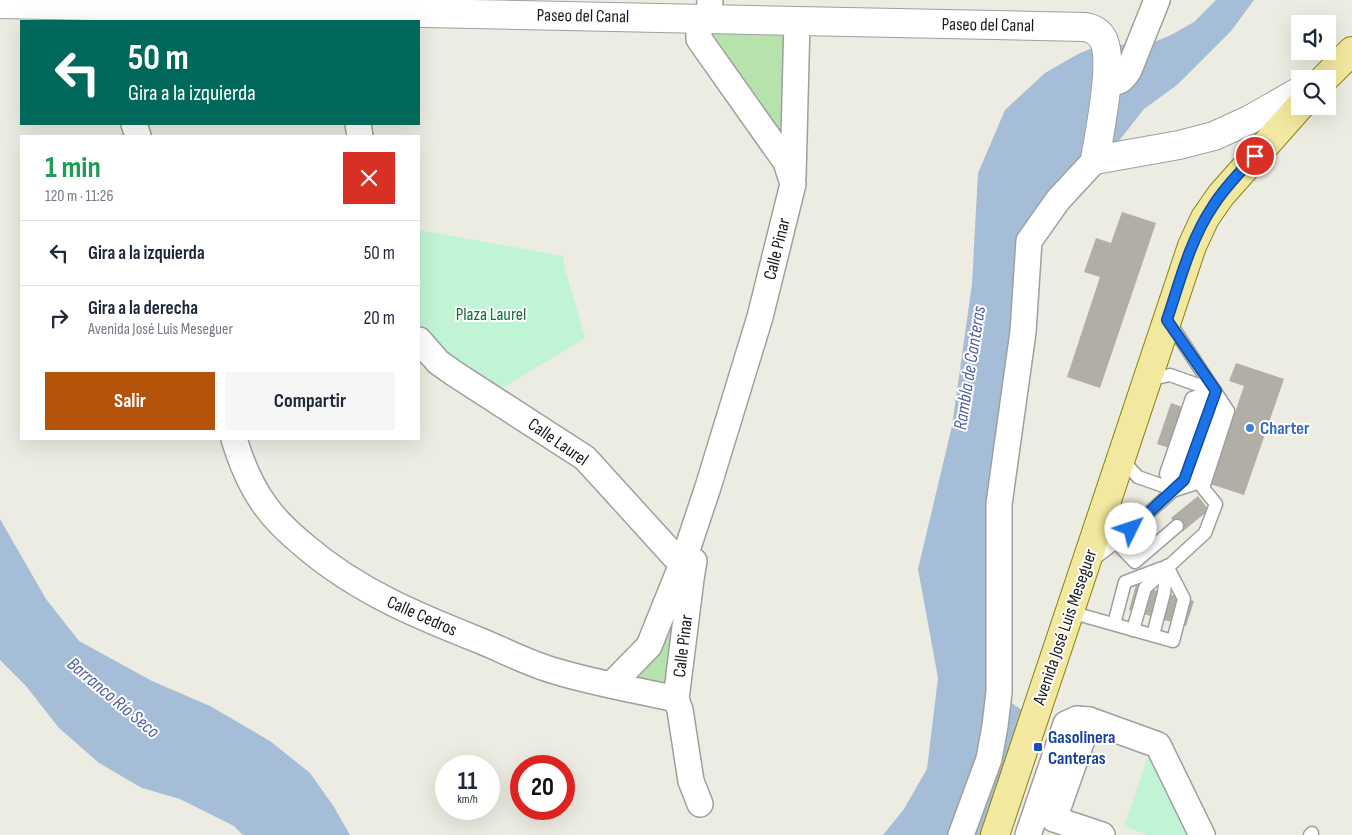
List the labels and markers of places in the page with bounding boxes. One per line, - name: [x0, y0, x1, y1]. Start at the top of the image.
- pin: [1234, 135, 1276, 177]
- place label: Charter: [1260, 418, 1310, 439]
- marker: Charter: [1244, 422, 1256, 434]
- place label: Gasolinera Canteras: [1048, 727, 1115, 769]
- marker: Gasolinera Canteras: [1032, 741, 1044, 753]

